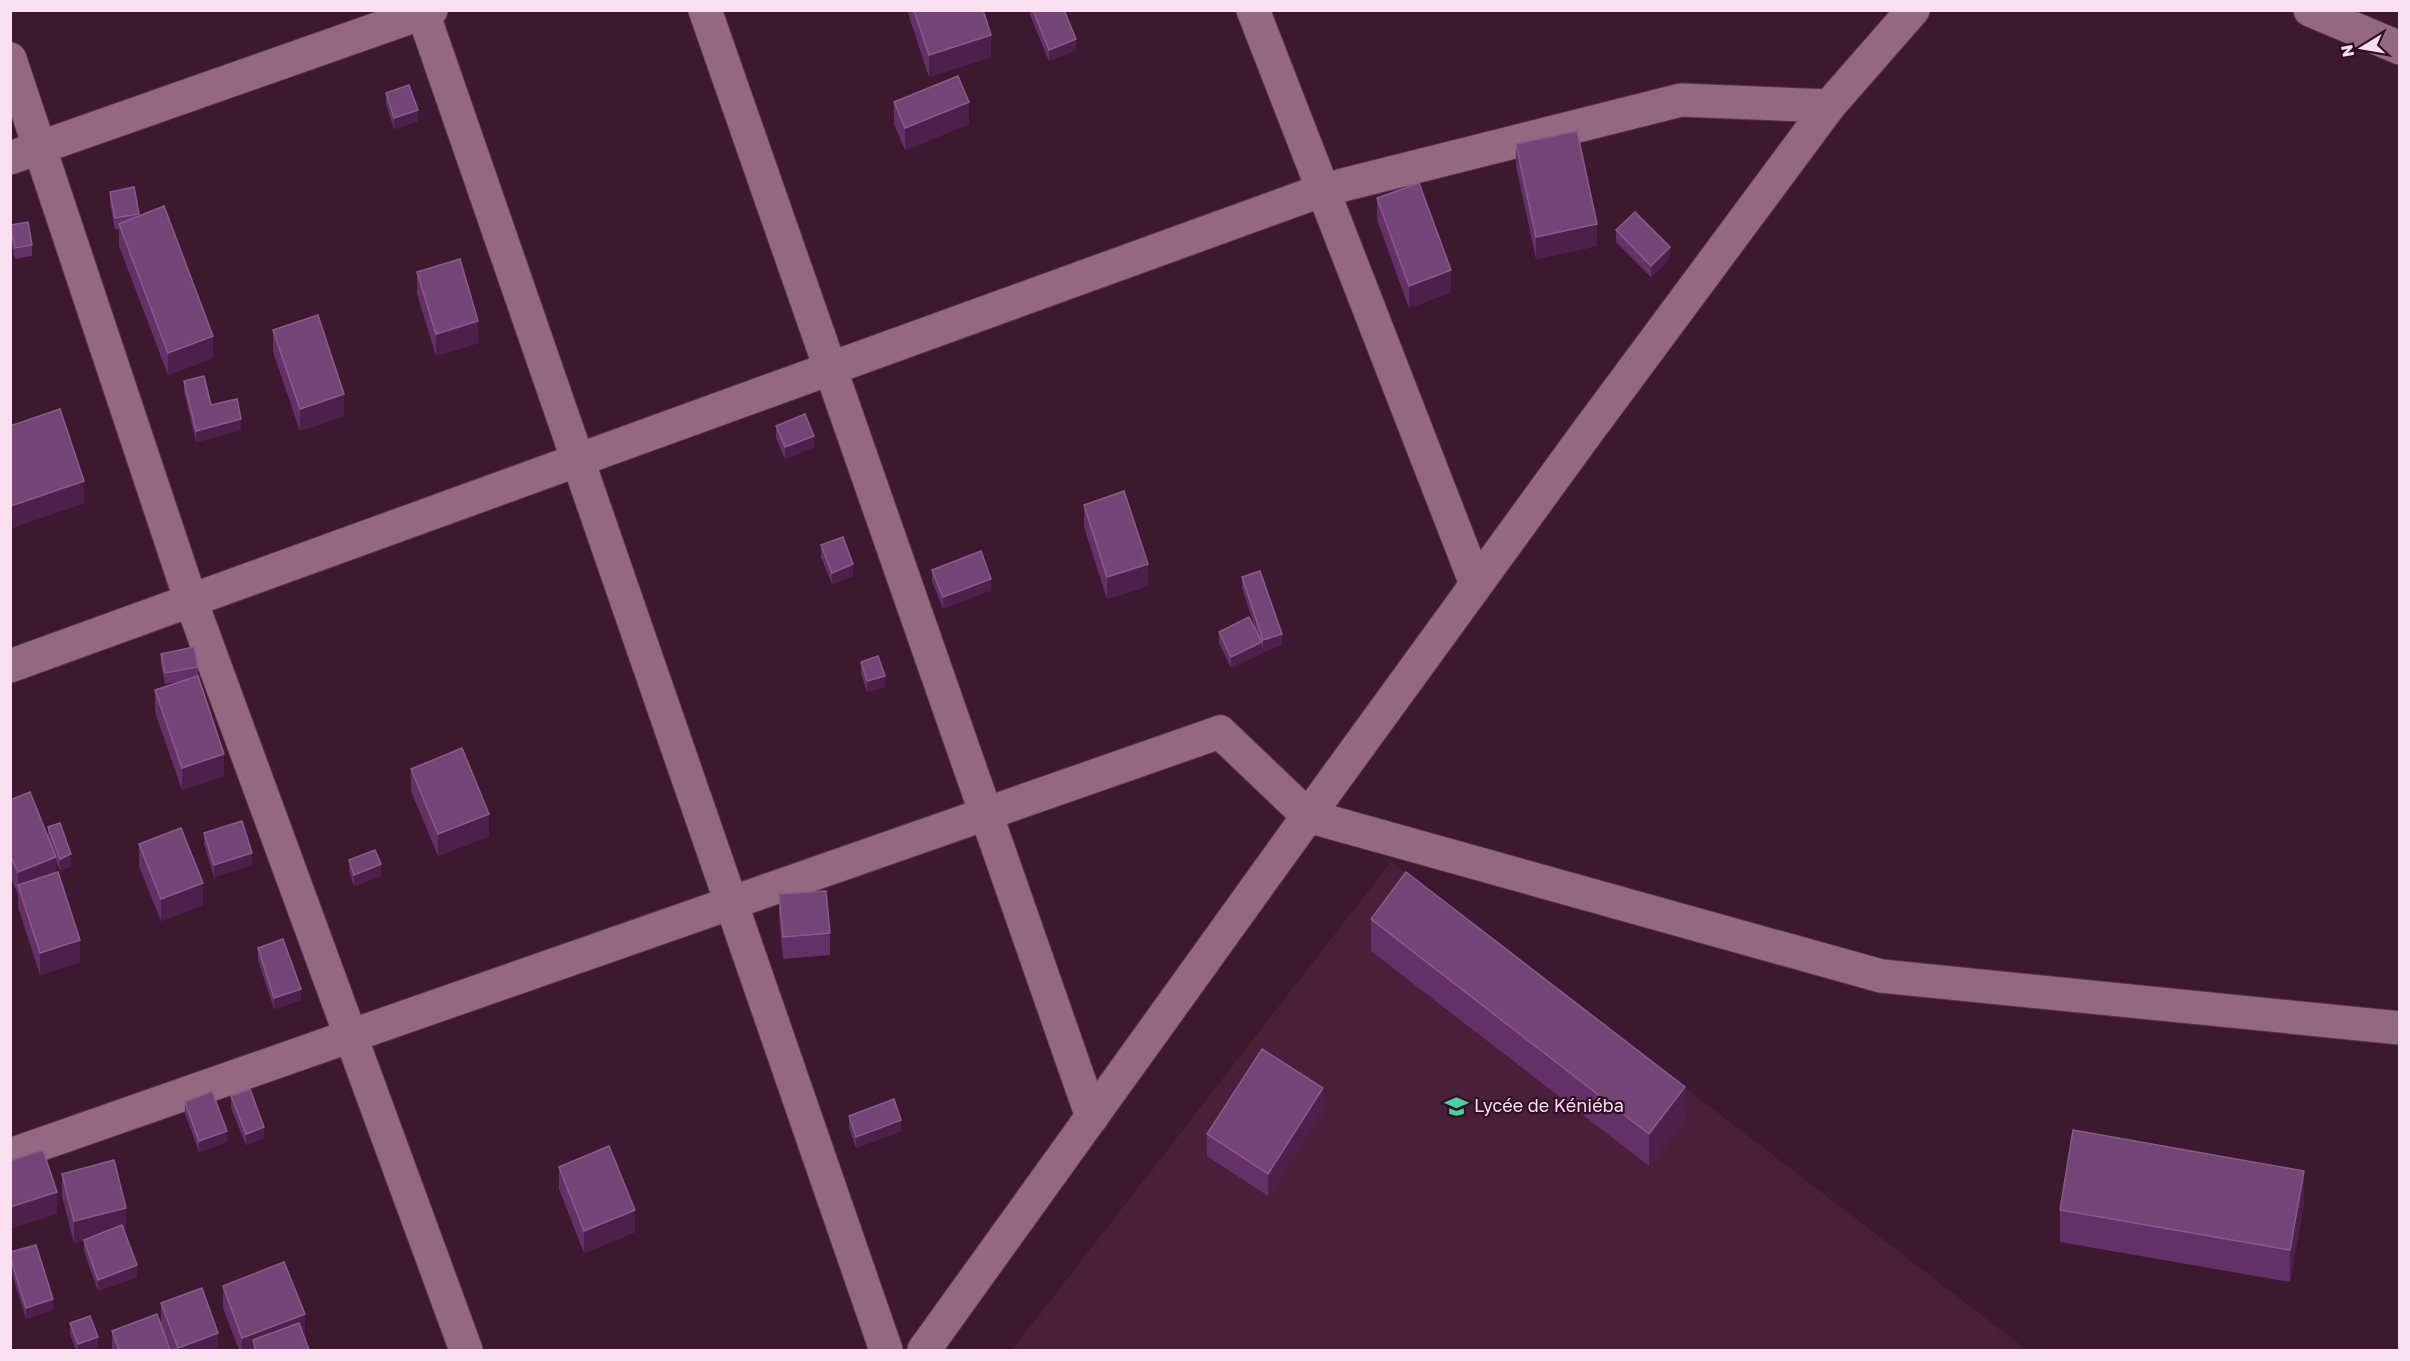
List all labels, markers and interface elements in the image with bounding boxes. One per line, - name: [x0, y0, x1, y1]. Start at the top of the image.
- north arrow: [2332, 18, 2392, 78]
- text: N: [2336, 43, 2358, 59]
- school or university icon: Lycée de Kéniéba: [1443, 1093, 1469, 1119]
- place label: Lycée de Kéniéba: [1474, 1094, 1624, 1116]

